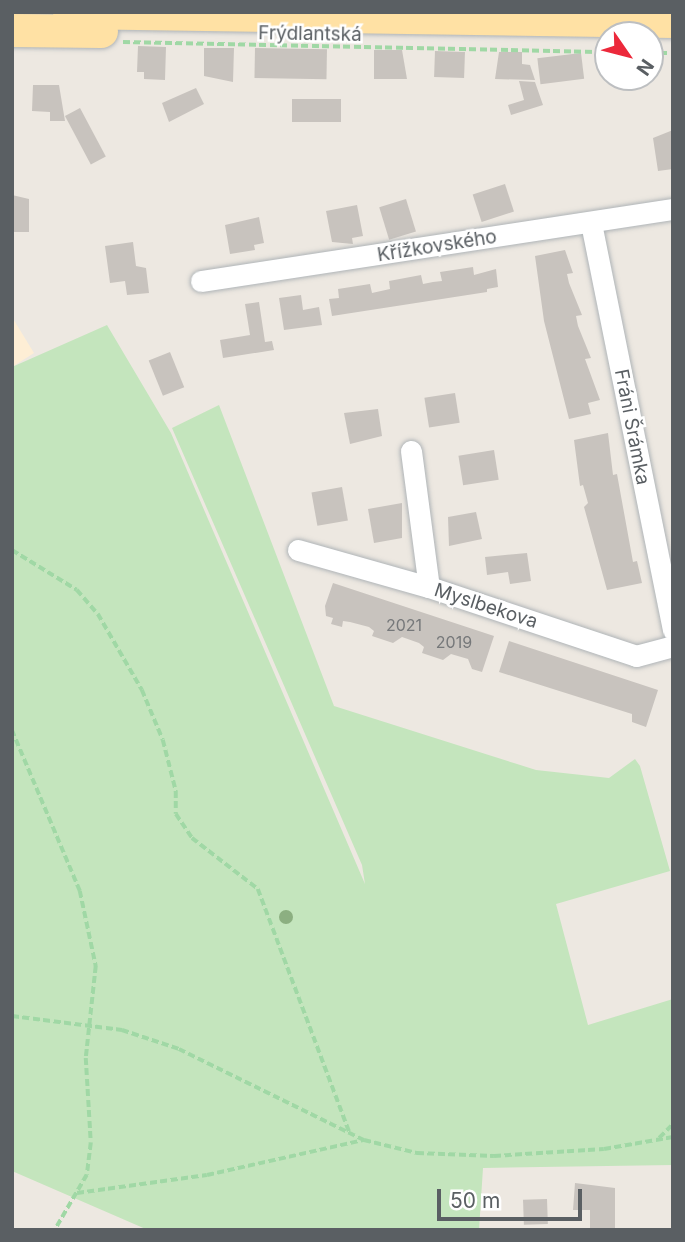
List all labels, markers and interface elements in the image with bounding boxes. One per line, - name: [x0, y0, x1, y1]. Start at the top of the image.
- north arrow: [594, 21, 664, 91]
- street label: Frýdlantská: [258, 22, 362, 46]
- text: N: [631, 55, 659, 80]
- street label: Křížkovského: [376, 225, 498, 267]
- street label: Fráni Šrámka: [610, 367, 654, 487]
- street label: Myslbekova: [431, 579, 541, 633]
- house number: 2021: [386, 615, 422, 635]
- house number: 2019: [436, 632, 472, 652]
- scale bar: [440, 1176, 585, 1220]
- text: 50 m: [450, 1188, 500, 1213]

